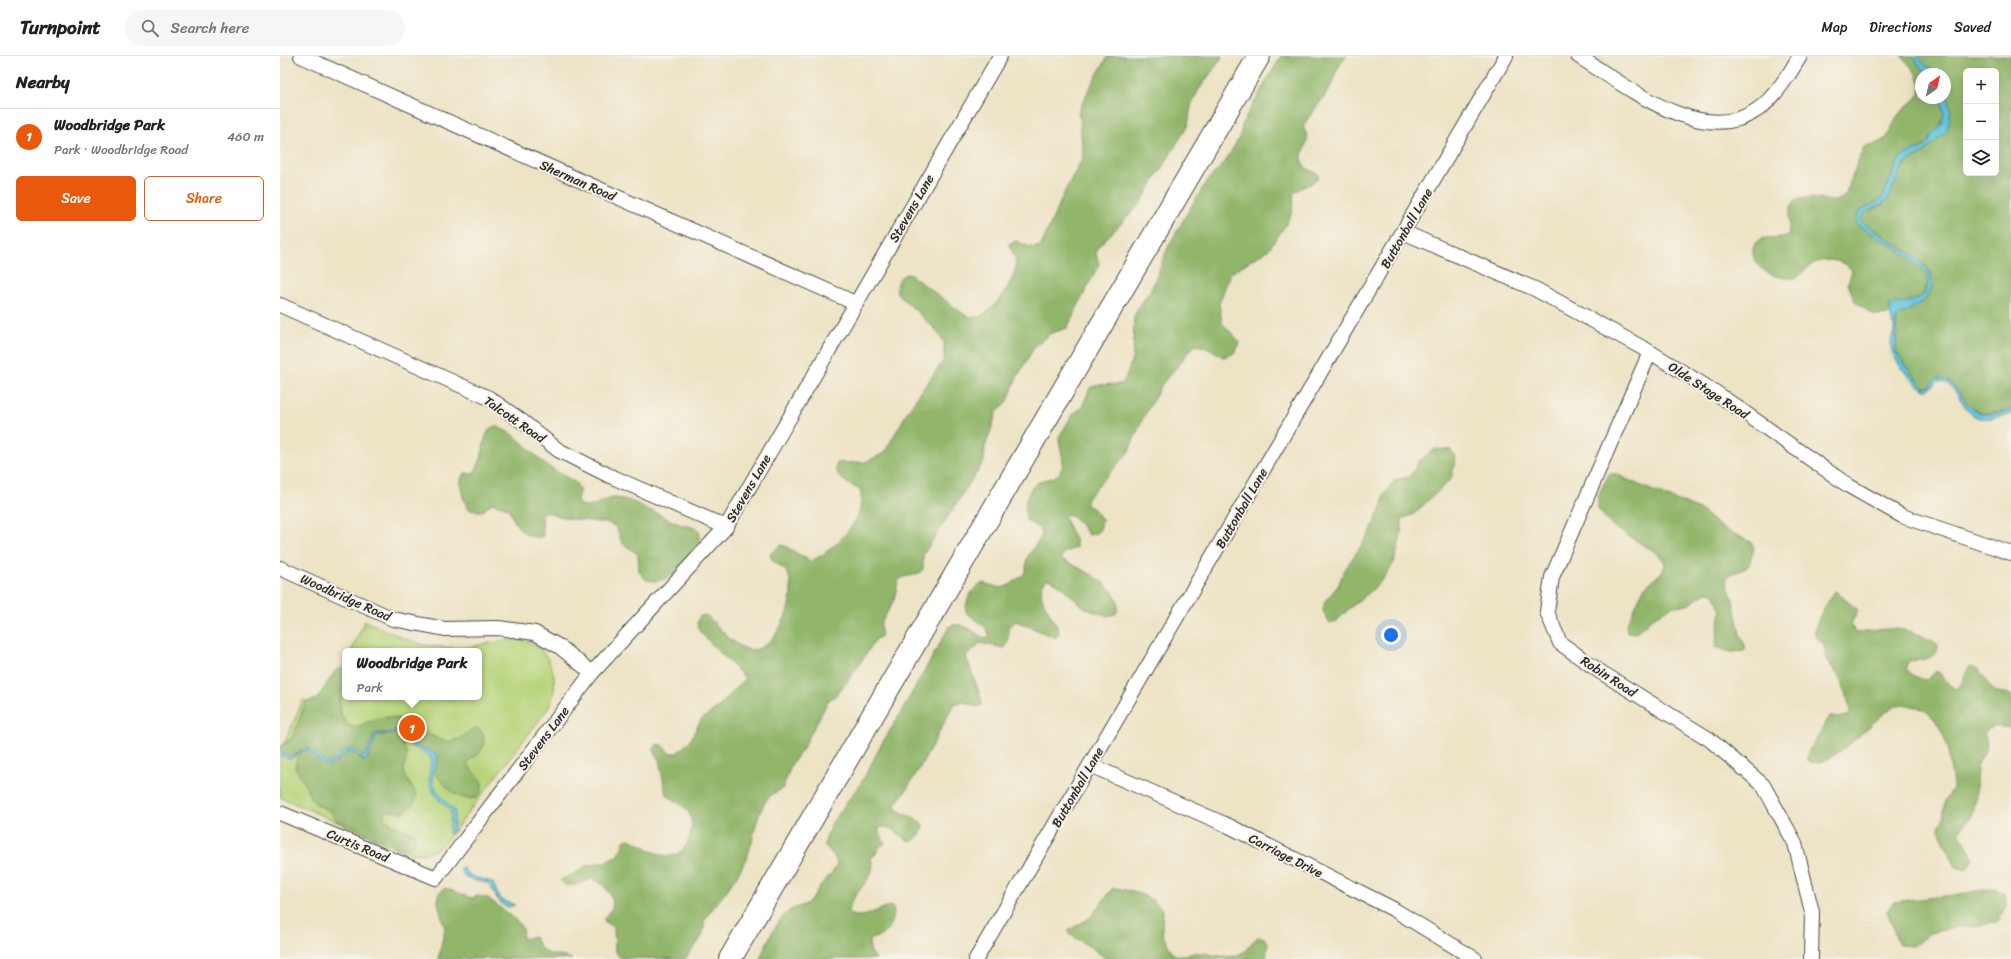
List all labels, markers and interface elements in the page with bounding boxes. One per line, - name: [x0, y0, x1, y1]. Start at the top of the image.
- search box: [125, 10, 405, 46]
- text: Turnpoint: [20, 11, 101, 44]
- text: Search here: [171, 15, 250, 41]
- text: Map: [1821, 15, 1847, 40]
- text: Directions: [1869, 15, 1932, 40]
- text: Saved: [1954, 15, 1991, 40]
- icon: search: [139, 17, 161, 39]
- text: Nearby: [16, 67, 70, 97]
- north arrow: [1915, 68, 1951, 104]
- map controls: [1963, 68, 1999, 176]
- button: +: [1963, 68, 1999, 104]
- button: −: [1963, 104, 1999, 140]
- text: Woodbridge Park: [54, 112, 165, 138]
- text: 1: [26, 125, 32, 148]
- text: 460 m: [227, 125, 264, 148]
- text: Park · Woodbridge Road: [54, 138, 188, 161]
- button: layers: [1963, 140, 1999, 176]
- street label: Sherman Road: [536, 153, 621, 208]
- street label: Stevens Lane: [882, 169, 941, 247]
- button: Save: [16, 176, 136, 221]
- button: Share: [144, 176, 264, 221]
- street label: Buttonball Lane: [1374, 183, 1439, 273]
- street label: Olde Stage Road: [1663, 355, 1755, 426]
- street label: Talcott Road: [479, 390, 551, 450]
- street label: Stevens Lane: [719, 449, 778, 527]
- street label: Buttonball Lane: [1209, 463, 1274, 553]
- street label: Woodbridge Road: [297, 567, 396, 628]
- your location: [1381, 625, 1401, 645]
- popup: [342, 648, 482, 700]
- text: Woodbridge Park: [357, 650, 467, 676]
- street label: Robin Road: [1576, 650, 1643, 704]
- text: Park: [357, 676, 383, 699]
- street label: Stevens Lane: [511, 701, 576, 776]
- pin: 1: [399, 713, 425, 743]
- street label: Buttonball Lane: [1045, 742, 1110, 832]
- street label: Curtis Road: [323, 822, 394, 869]
- street label: Carriage Drive: [1244, 827, 1327, 884]

